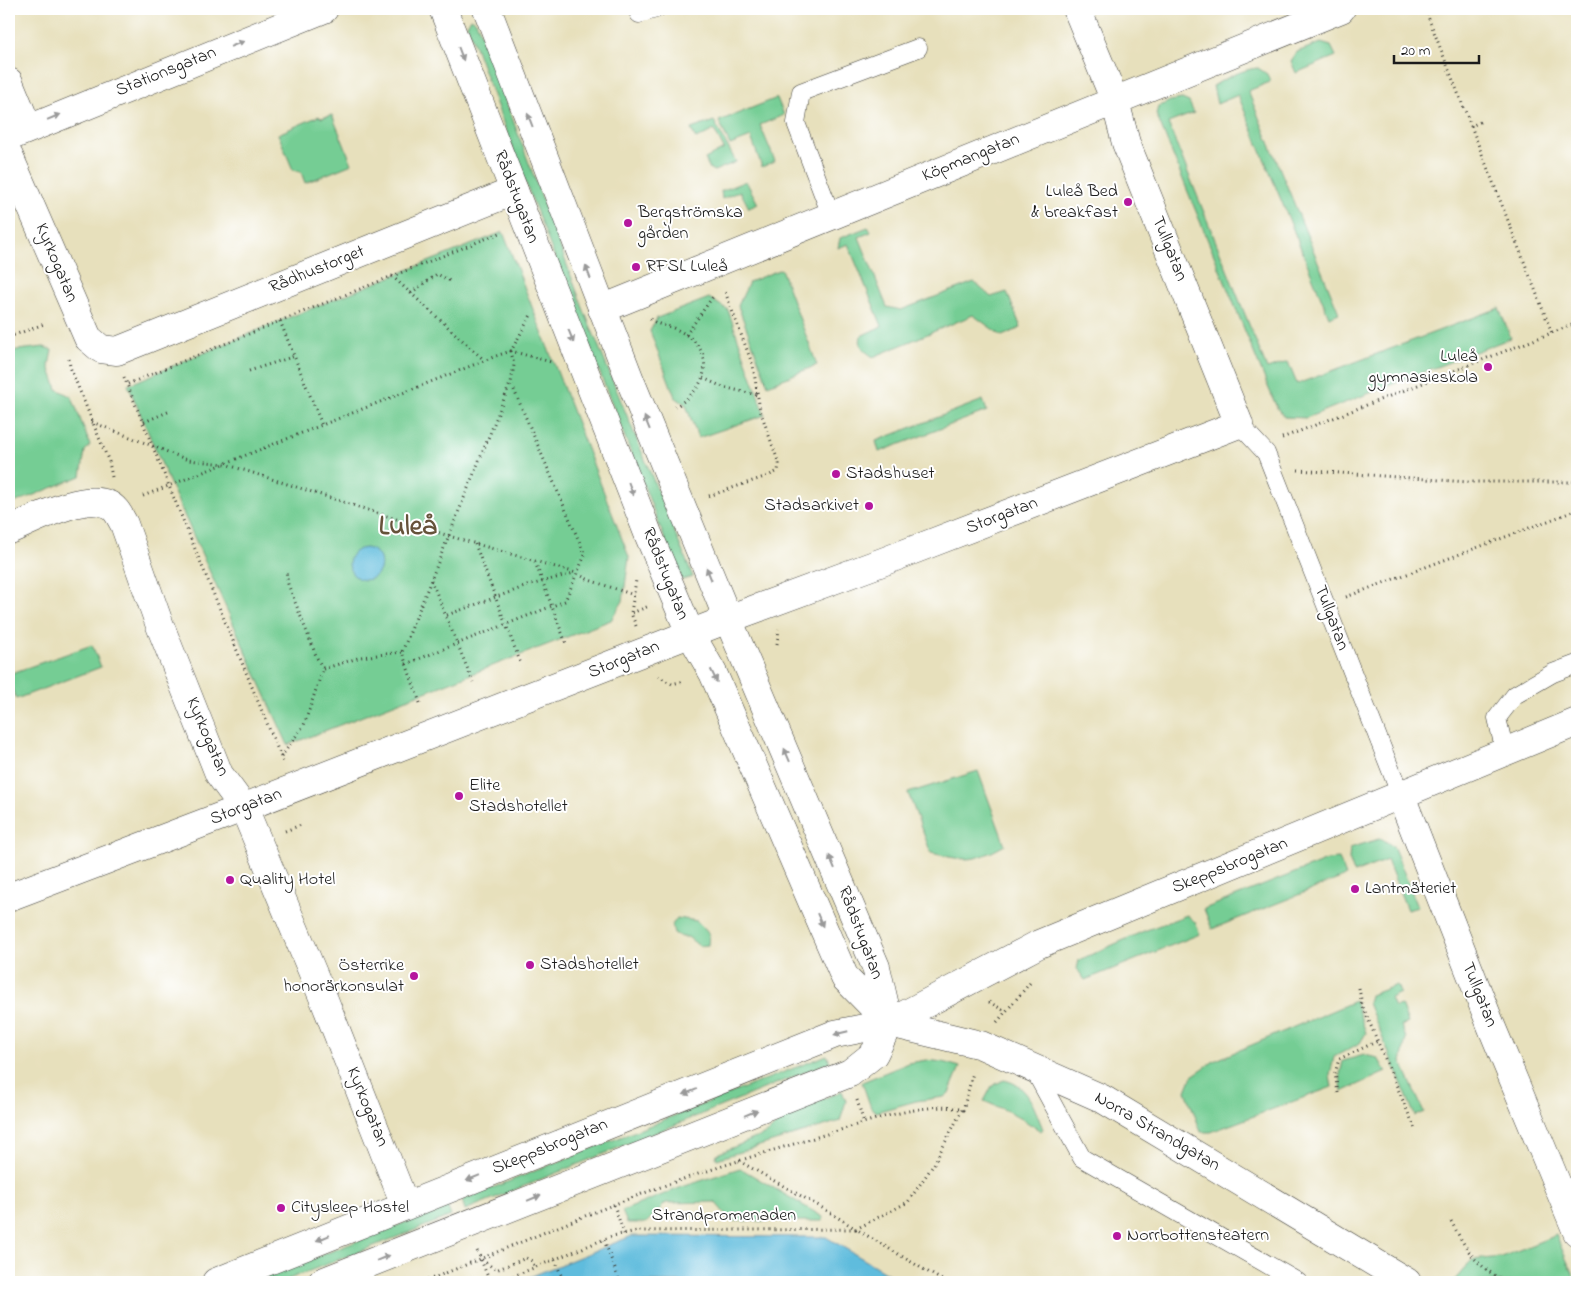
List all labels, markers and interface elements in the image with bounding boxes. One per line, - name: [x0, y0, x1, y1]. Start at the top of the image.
- scale bar: [1394, 32, 1478, 64]
- one-way arrow: [230, 39, 244, 47]
- street label: Stationsgatan: [112, 40, 221, 105]
- text: 20 m: [1401, 40, 1431, 62]
- one-way arrow: [457, 47, 465, 61]
- one-way arrow: [526, 112, 534, 127]
- one-way arrow: [46, 113, 61, 121]
- street label: Köpmangatan: [918, 127, 1024, 190]
- street label: Rådstugatan: [485, 147, 546, 248]
- place label: Luleå Bed & breakfast: [1031, 179, 1118, 226]
- marker: Luleå Bed & breakfast: [1122, 196, 1134, 208]
- place label: Bergströmska gården: [637, 200, 743, 248]
- street label: Tullgatan: [1143, 213, 1194, 286]
- marker: Bergströmska gården: [622, 217, 634, 229]
- street label: Kyrkogatan: [27, 219, 84, 307]
- street label: Rådhustorget: [265, 239, 369, 302]
- place label: RFSL Luleå: [646, 254, 728, 280]
- marker: RFSL Luleå: [630, 261, 642, 273]
- one-way arrow: [584, 264, 592, 279]
- one-way arrow: [567, 329, 575, 343]
- place label: Luleå gymnasieskola: [1367, 344, 1478, 392]
- marker: Luleå gymnasieskola: [1482, 361, 1494, 373]
- one-way arrow: [643, 416, 651, 430]
- place label: Stadshuset: [846, 461, 935, 487]
- marker: Stadshuset: [830, 468, 842, 480]
- one-way arrow: [627, 481, 635, 496]
- street label: Storgatan: [962, 490, 1042, 543]
- place label: Stadsarkivet: [764, 493, 859, 519]
- marker: Stadsarkivet: [863, 500, 875, 512]
- district label: Luleå: [379, 507, 437, 548]
- street label: Rådstugatan: [634, 524, 695, 625]
- one-way arrow: [705, 566, 713, 581]
- street label: Tullgatan: [1306, 582, 1355, 655]
- street label: Storgatan: [584, 634, 664, 687]
- one-way arrow: [710, 669, 718, 683]
- street label: Kyrkogatan: [178, 693, 235, 781]
- one-way arrow: [782, 748, 790, 762]
- place label: Elite Stadshotellet: [469, 773, 568, 820]
- street label: Storgatan: [206, 781, 286, 834]
- marker: Elite Stadshotellet: [453, 790, 465, 802]
- street label: Skeppsbrogatan: [1168, 831, 1292, 902]
- one-way arrow: [827, 855, 835, 869]
- place label: Quality Hotel: [240, 867, 335, 893]
- marker: Quality Hotel: [224, 874, 236, 886]
- place label: Lantmäteriet: [1365, 876, 1456, 902]
- street label: Rådstugatan: [829, 883, 890, 984]
- marker: Lantmäteriet: [1349, 883, 1361, 895]
- one-way arrow: [816, 913, 824, 927]
- place label: Stadshotellet: [540, 952, 639, 978]
- place label: Österrike honorärkonsulat: [283, 953, 405, 1000]
- marker: Stadshotellet: [524, 959, 536, 971]
- street label: Tullgatan: [1453, 959, 1504, 1032]
- marker: Österrike honorärkonsulat: [408, 970, 420, 982]
- one-way arrow: [833, 1029, 848, 1037]
- street label: Kyrkogatan: [338, 1063, 395, 1151]
- street label: Norra Strandgatan: [1089, 1085, 1225, 1179]
- one-way arrow: [682, 1089, 697, 1096]
- one-way arrow: [743, 1109, 758, 1116]
- street label: Skeppsbrogatan: [488, 1112, 612, 1183]
- one-way arrow: [466, 1174, 480, 1182]
- one-way arrow: [527, 1194, 542, 1202]
- place label: Citysleep Hostel: [291, 1195, 409, 1221]
- marker: Citysleep Hostel: [275, 1202, 287, 1214]
- street label: Strandpromenaden: [652, 1203, 796, 1229]
- place label: Norrbottensteatern: [1127, 1223, 1269, 1249]
- marker: Norrbottensteatern: [1111, 1230, 1123, 1242]
- one-way arrow: [316, 1235, 330, 1243]
- one-way arrow: [376, 1254, 391, 1262]

